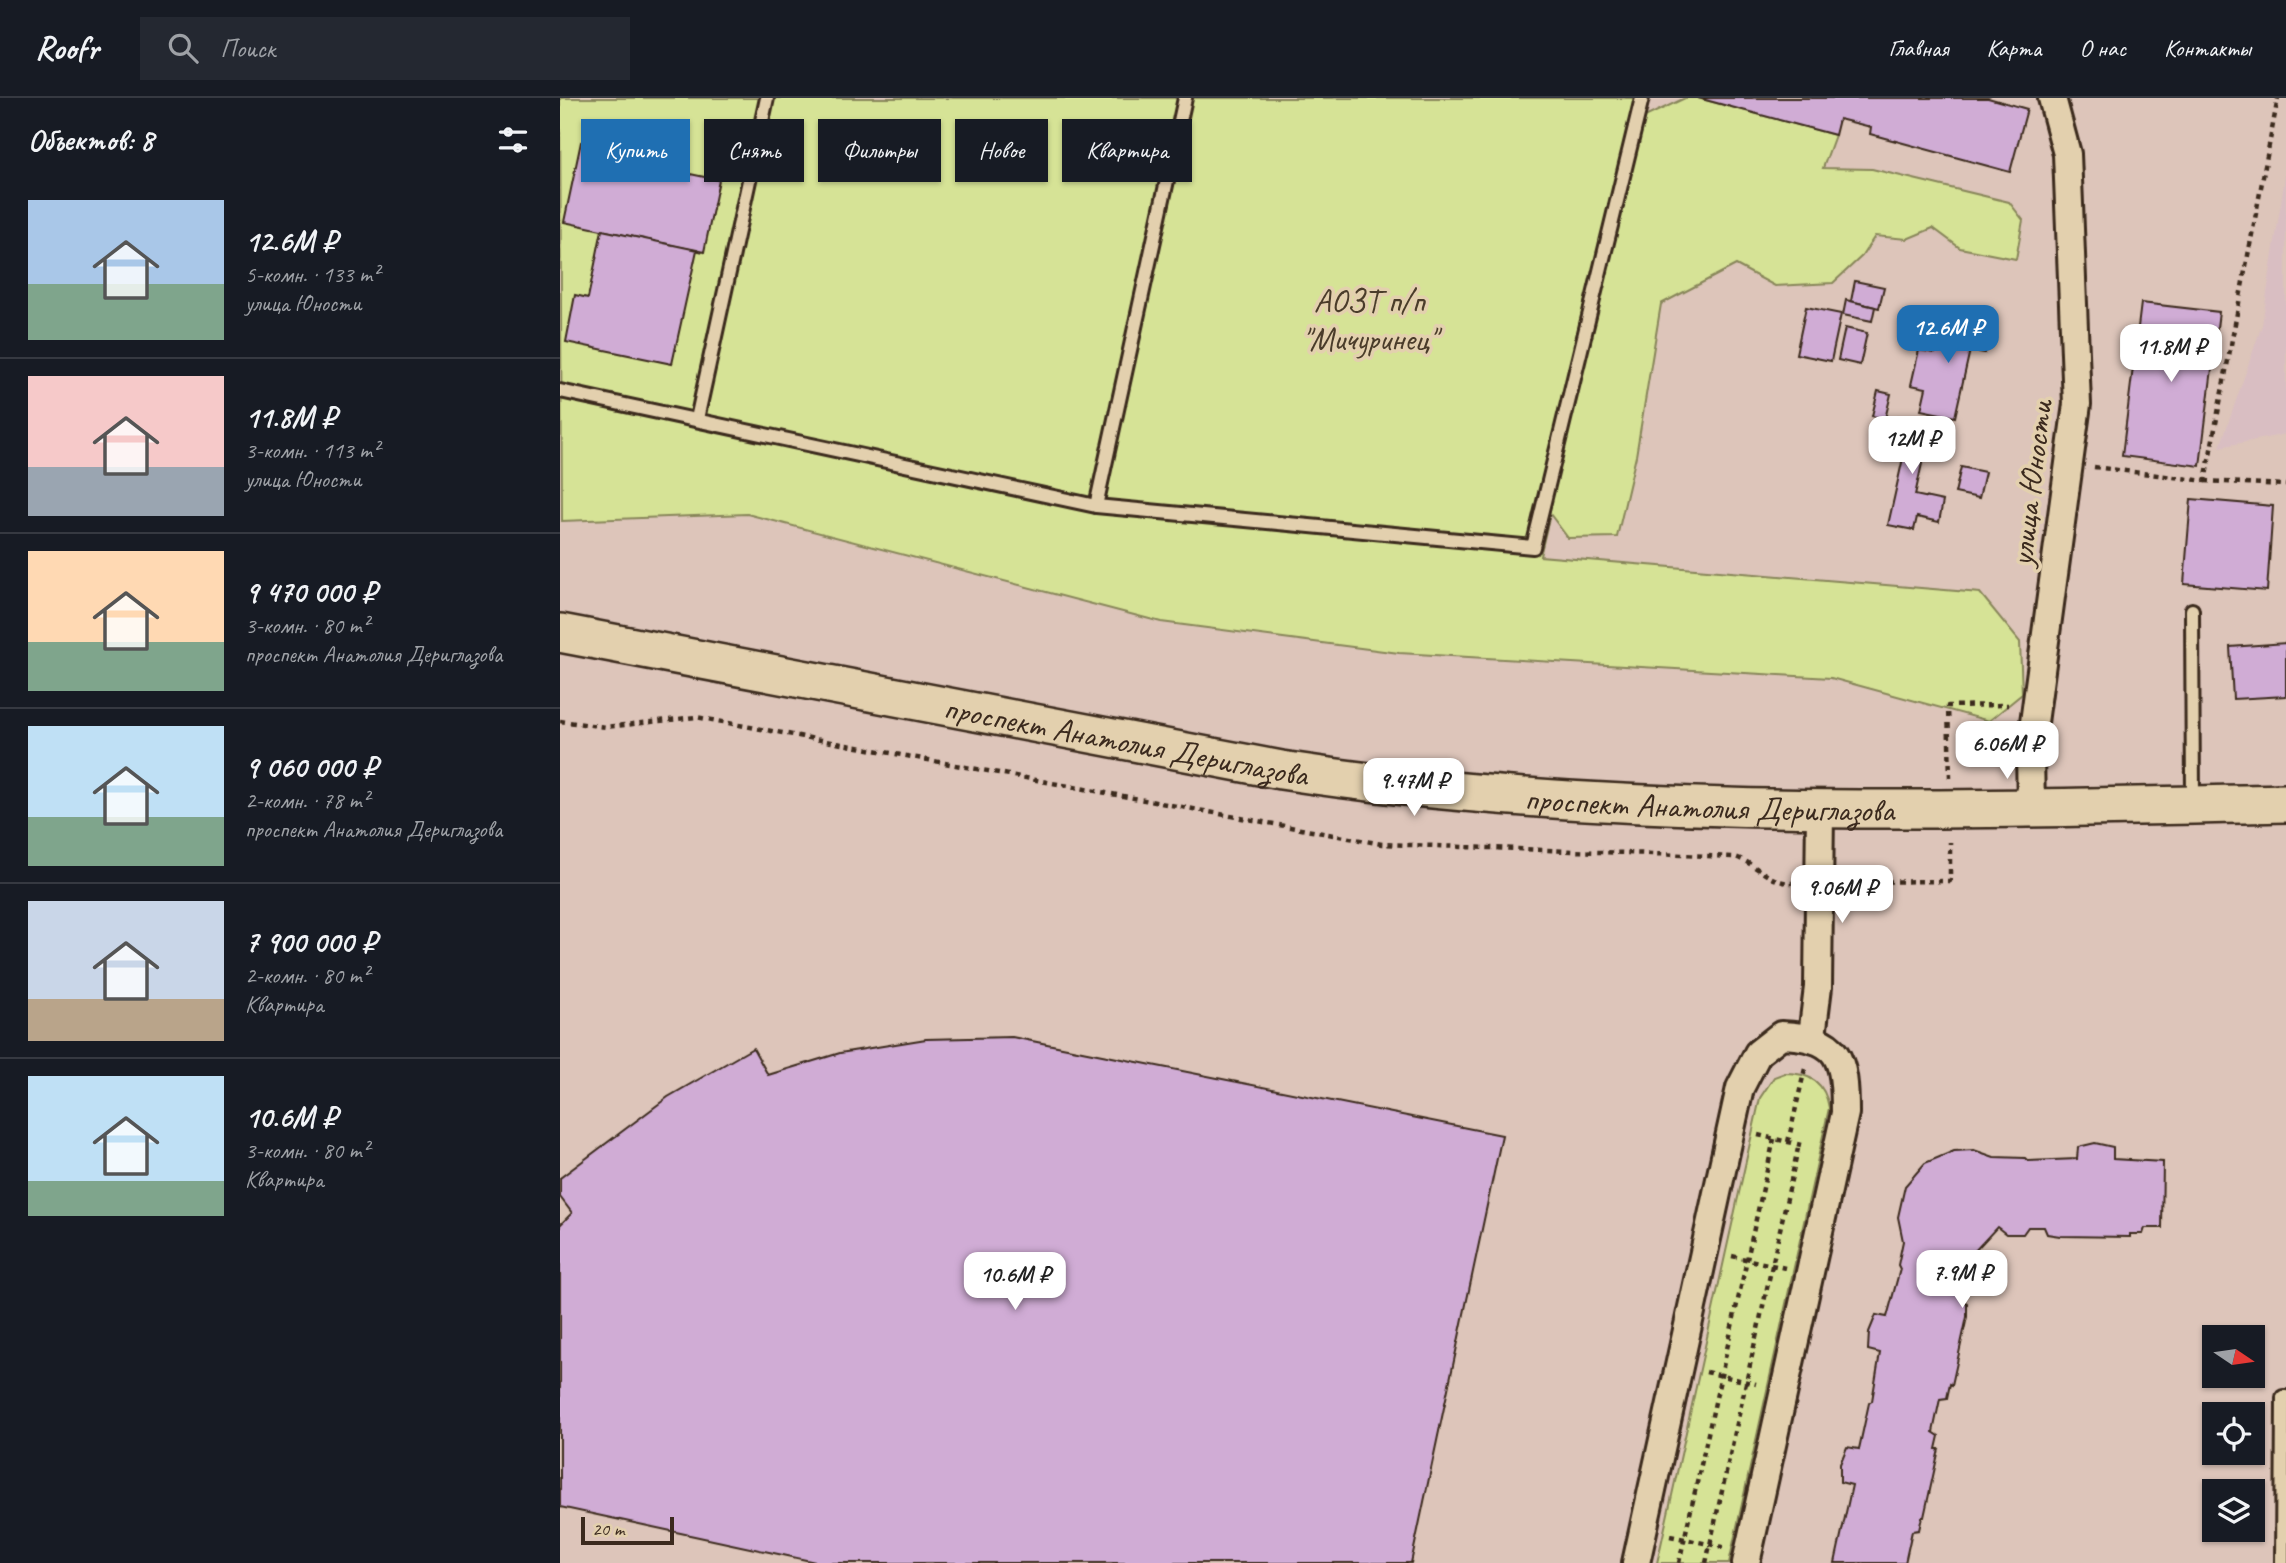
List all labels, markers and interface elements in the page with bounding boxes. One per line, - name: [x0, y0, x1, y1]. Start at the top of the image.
- search box: [140, 17, 630, 80]
- text: Roofr: [35, 27, 98, 69]
- icon: search: [164, 29, 202, 67]
- text: Поиск: [220, 32, 275, 65]
- text: Главная: [1888, 33, 1949, 63]
- text: Карта: [1987, 33, 2041, 63]
- text: О нас: [2079, 33, 2126, 63]
- text: Контакты: [2164, 33, 2251, 63]
- chip: Купить: [581, 119, 690, 182]
- chip: Снять: [704, 119, 804, 182]
- chip: Фильтры: [818, 119, 941, 182]
- chip: Новое: [955, 119, 1048, 182]
- chip: Квартира: [1062, 119, 1192, 182]
- text: Объектов: 8: [28, 121, 153, 159]
- icon: filters: [494, 121, 532, 159]
- text: 12.6M ₽: [245, 222, 337, 260]
- icon: home: [84, 228, 168, 312]
- text: 5-комн. · 133 m²: [245, 260, 379, 289]
- park label: АОЗТ п/п "Мичуринец": [1302, 280, 1443, 360]
- text: улица Юности: [245, 289, 361, 318]
- pin: 12.6M ₽: [1883, 306, 2013, 365]
- text: 12.6M ₽: [1913, 313, 1983, 342]
- pin: 11.8M ₽: [2106, 324, 2236, 384]
- text: 11.8M ₽: [2136, 332, 2206, 361]
- street label: улица Юности: [2000, 395, 2062, 571]
- text: 11.8M ₽: [245, 398, 336, 436]
- icon: home: [84, 404, 168, 488]
- pin: 12M ₽: [1863, 416, 1961, 476]
- text: 12M ₽: [1885, 424, 1939, 453]
- text: 3-комн. · 113 m²: [245, 436, 379, 465]
- text: улица Юности: [245, 465, 361, 494]
- text: 9 470 000 ₽: [245, 573, 376, 611]
- icon: home: [84, 579, 168, 663]
- text: 3-комн. · 80 m²: [245, 611, 369, 640]
- text: проспект Анатолия Дериглазова: [245, 640, 502, 669]
- street label: проспект Анатолия Дериглазова: [940, 686, 1312, 796]
- pin: 6.06M ₽: [1942, 722, 2072, 781]
- text: 6.06M ₽: [1972, 729, 2042, 758]
- text: 9 060 000 ₽: [245, 748, 377, 786]
- icon: home: [84, 754, 168, 838]
- pin: 9.47M ₽: [1349, 758, 1479, 818]
- text: 9.47M ₽: [1379, 766, 1449, 795]
- street label: проспект Анатолия Дериглазова: [1523, 777, 1896, 831]
- text: 2-комн. · 78 m²: [245, 786, 369, 815]
- text: проспект Анатолия Дериглазова: [245, 815, 502, 844]
- pin: 9.06M ₽: [1777, 866, 1907, 925]
- text: 9.06M ₽: [1807, 873, 1877, 902]
- text: 7 900 000 ₽: [245, 923, 376, 961]
- icon: home: [84, 929, 168, 1013]
- text: 2-комн. · 80 m²: [245, 961, 369, 990]
- text: Квартира: [245, 990, 323, 1019]
- text: 10.6M ₽: [245, 1098, 337, 1136]
- icon: home: [84, 1104, 168, 1188]
- text: 3-комн. · 80 m²: [245, 1136, 369, 1165]
- text: Квартира: [245, 1165, 323, 1194]
- pin: 7.9M ₽: [1905, 1250, 2019, 1310]
- pin: 10.6M ₽: [950, 1252, 1080, 1312]
- text: 7.9M ₽: [1932, 1258, 1992, 1287]
- text: 10.6M ₽: [980, 1260, 1050, 1289]
- north arrow: [2202, 1325, 2264, 1388]
- map controls: [2202, 1325, 2265, 1542]
- button: locate: [2202, 1402, 2265, 1465]
- button: layers: [2202, 1479, 2265, 1542]
- scale bar: [581, 1514, 674, 1546]
- text: 20 m: [592, 1517, 624, 1541]

